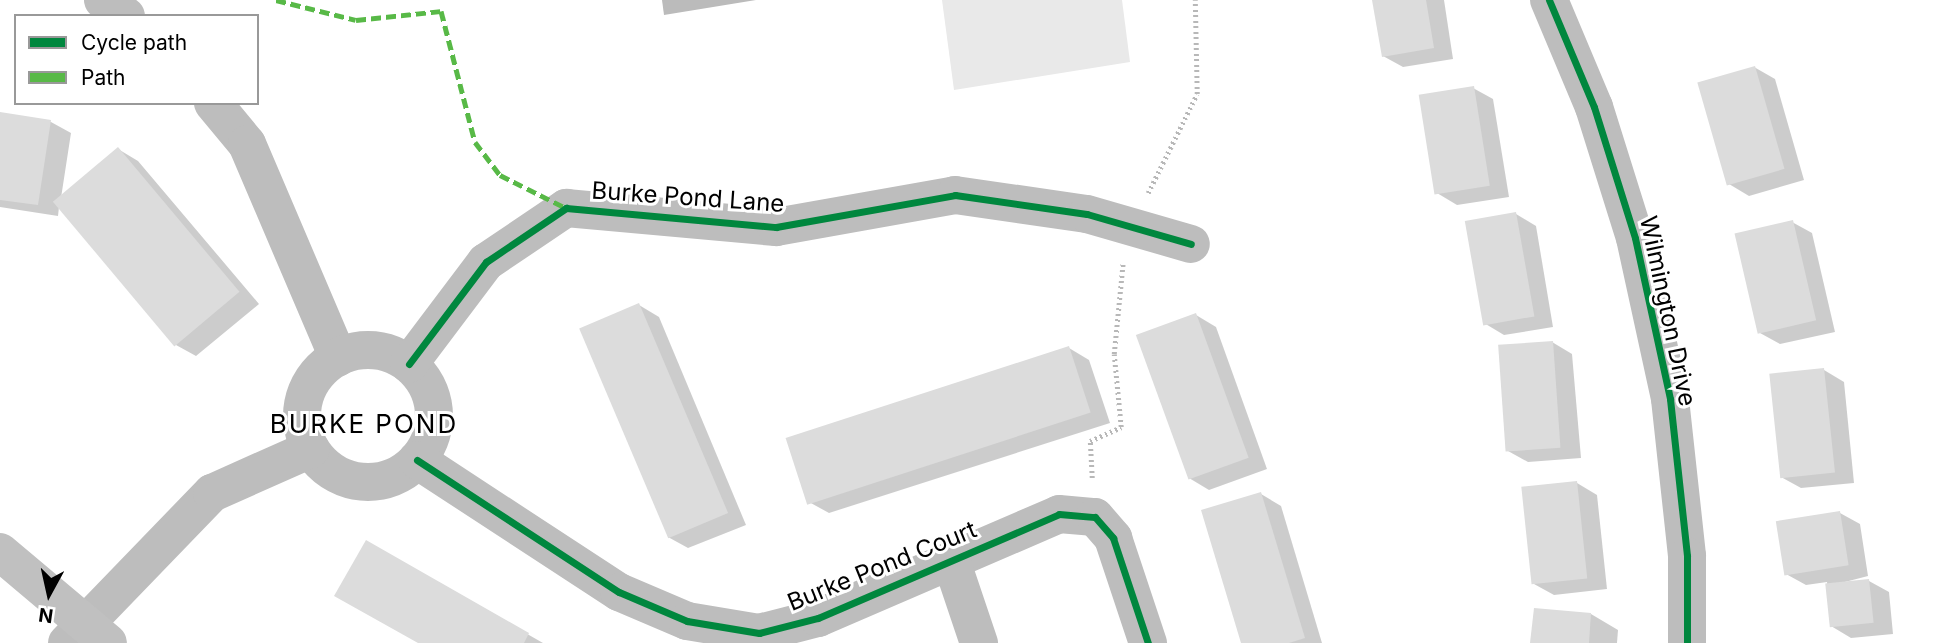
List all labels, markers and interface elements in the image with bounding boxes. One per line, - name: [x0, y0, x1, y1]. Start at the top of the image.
- legend: [14, 14, 259, 105]
- text: Cycle path: [81, 30, 187, 55]
- text: Path: [81, 65, 126, 90]
- street label: Burke Pond Lane: [591, 176, 785, 218]
- street label: Wilmington Drive: [1634, 213, 1702, 409]
- district label: BURKE POND: [271, 408, 457, 440]
- street label: Burke Pond Court: [783, 515, 981, 617]
- north arrow: [14, 559, 84, 629]
- text: N: [37, 603, 55, 628]

